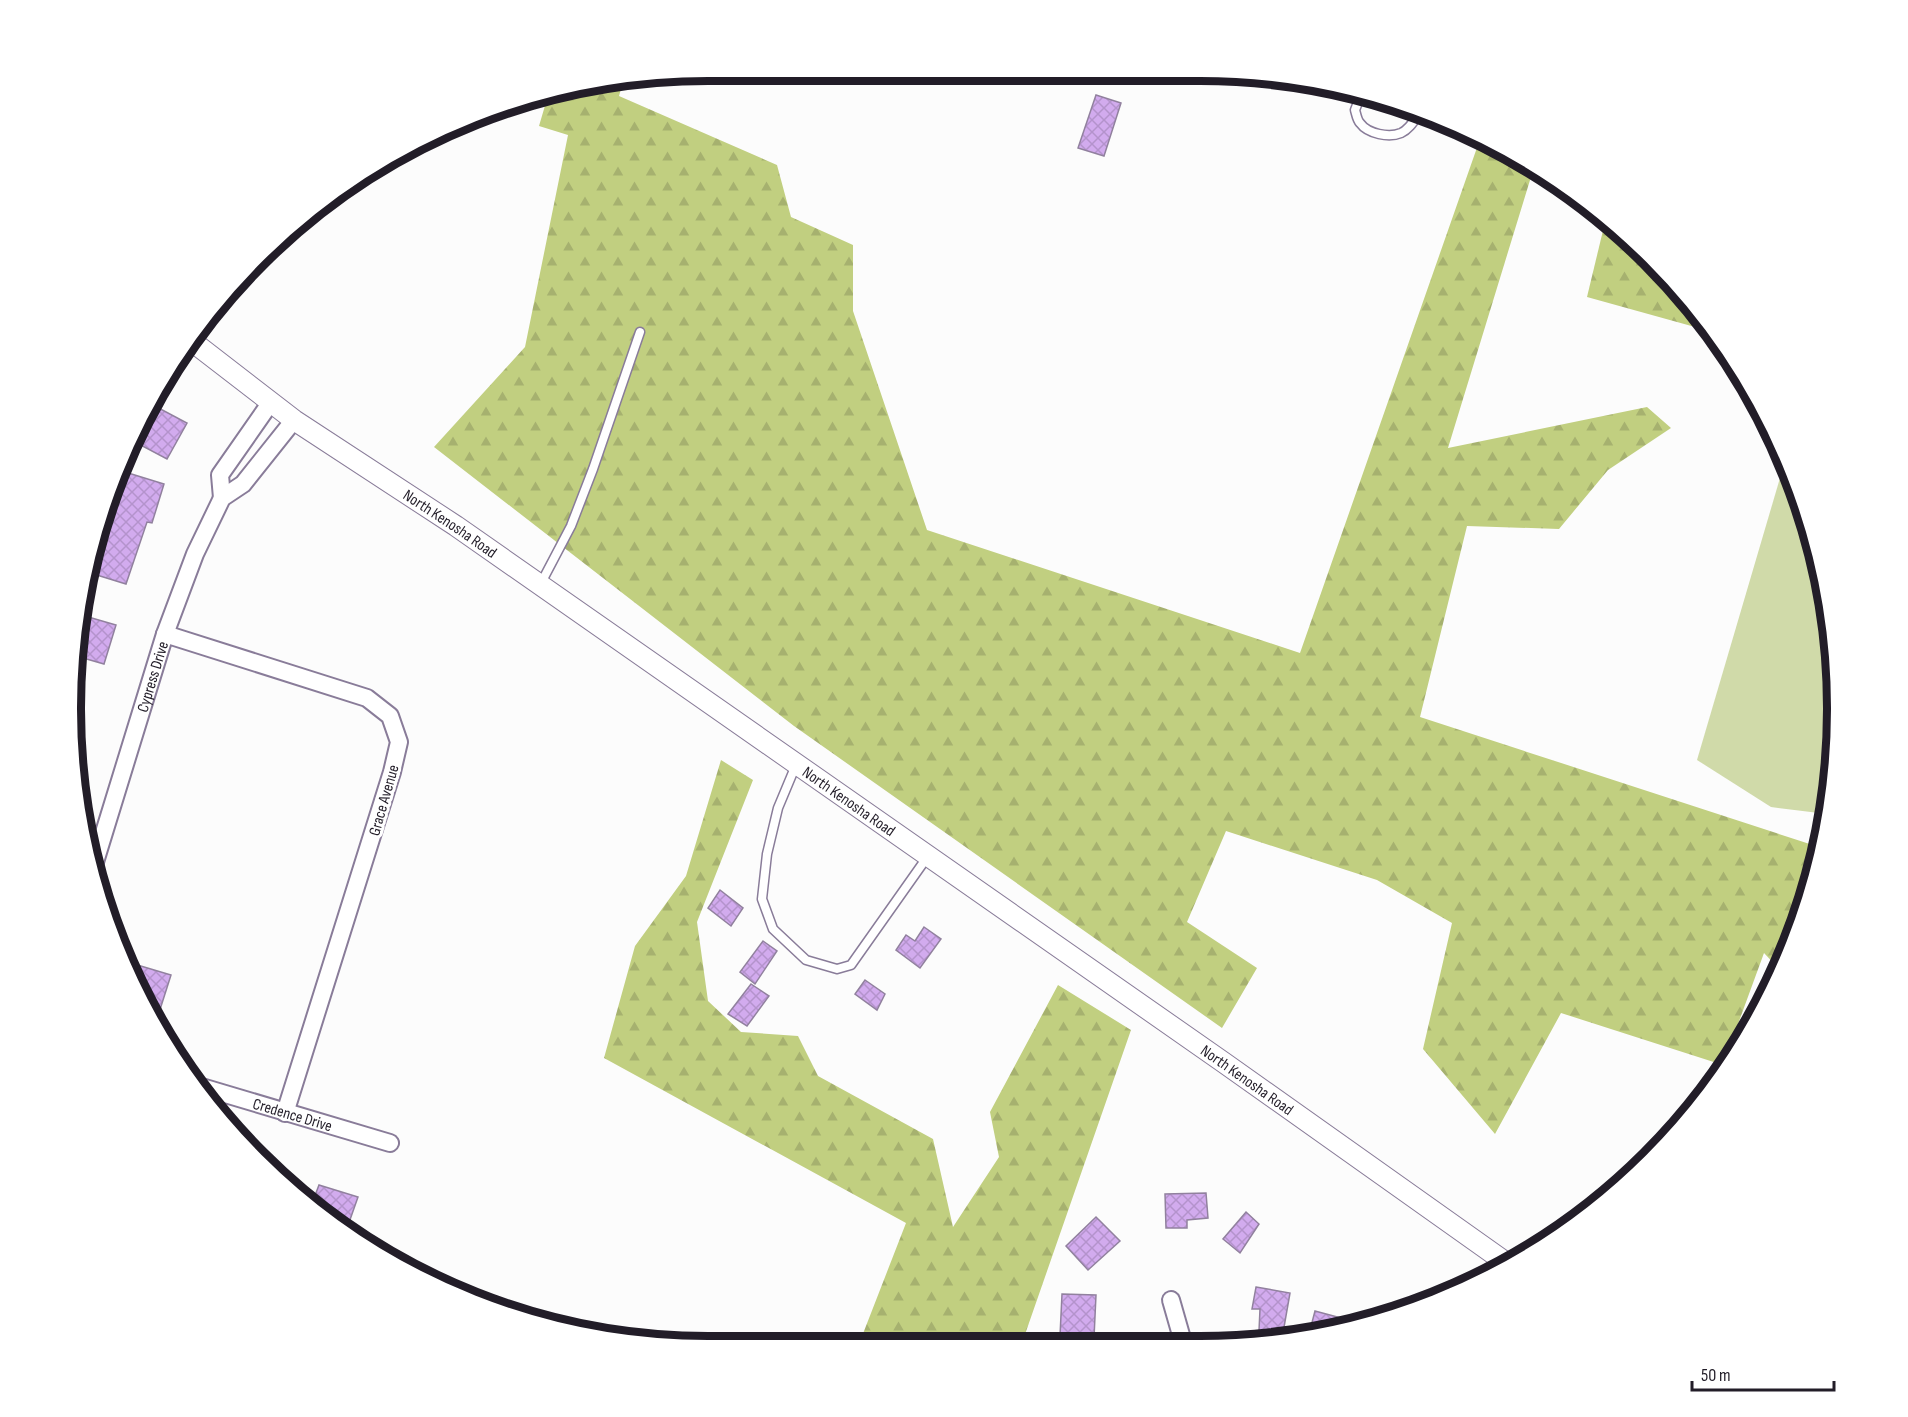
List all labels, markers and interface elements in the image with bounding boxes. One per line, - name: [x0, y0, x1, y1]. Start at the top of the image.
- street label: North Kenosha Road: [399, 486, 500, 563]
- street label: Cypress Drive: [134, 639, 173, 715]
- street label: Grace Avenue: [365, 763, 404, 838]
- street label: North Kenosha Road: [798, 763, 898, 841]
- street label: North Kenosha Road: [1197, 1041, 1297, 1120]
- street label: Credence Drive: [250, 1095, 334, 1136]
- scale bar: [1692, 1354, 1834, 1392]
- text: 50 m: [1701, 1365, 1731, 1386]

